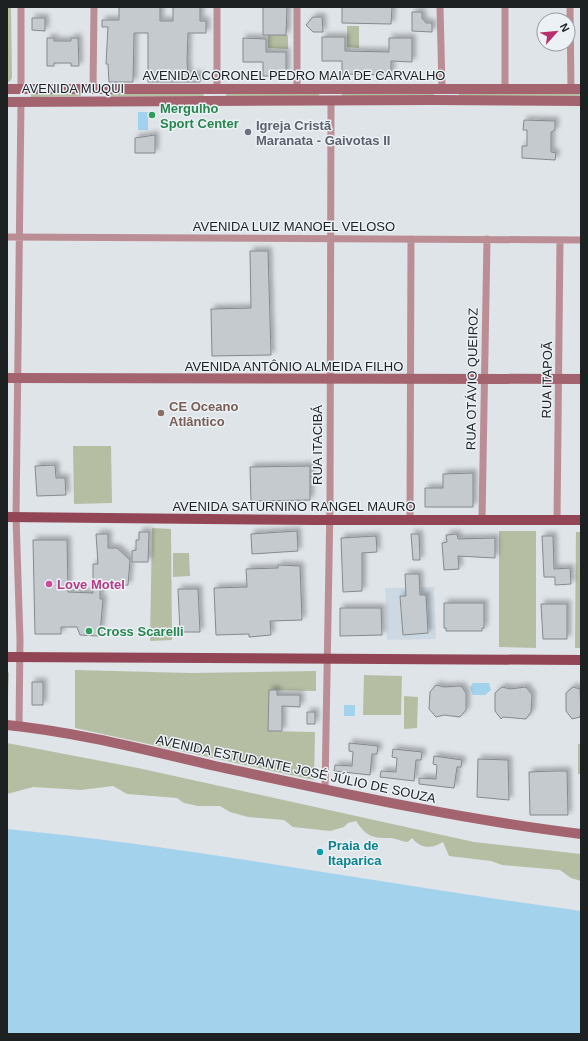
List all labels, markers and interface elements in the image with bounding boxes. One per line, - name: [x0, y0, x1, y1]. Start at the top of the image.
- north arrow: [536, 12, 576, 52]
- text: N: [558, 21, 572, 34]
- street label: AVENIDA CORONEL PEDRO MAIA DE CARVALHO: [143, 68, 445, 83]
- street label: AVENIDA MUQUI: [22, 81, 124, 96]
- place label: Mergulho Sport Center: [160, 101, 239, 131]
- marker: Mergulho Sport Center: [147, 110, 157, 120]
- place label: Igreja Cristã Maranata - Gaivotas II: [256, 118, 390, 148]
- marker: Igreja Cristã Maranata - Gaivotas II: [243, 127, 253, 137]
- street label: AVENIDA LUIZ MANOEL VELOSO: [193, 219, 395, 234]
- street label: RUA OTÁVIO QUEIROZ: [463, 308, 481, 450]
- street label: RUA ITAPOÃ: [539, 341, 555, 419]
- street label: AVENIDA ANTÔNIO ALMEIDA FILHO: [185, 359, 403, 374]
- place label: CE Oceano Atlântico: [169, 399, 238, 429]
- street label: RUA ITACIBÁ: [310, 405, 325, 485]
- marker: CE Oceano Atlântico: [156, 408, 166, 418]
- street label: AVENIDA SATURNINO RANGEL MAURO: [172, 499, 416, 514]
- place label: Love Motel: [57, 577, 125, 592]
- marker: Love Motel: [44, 579, 54, 589]
- place label: Cross Scarelli: [97, 624, 184, 639]
- marker: Cross Scarelli: [84, 626, 94, 636]
- street label: AVENIDA ESTUDANTE JOSÉ JÚLIO DE SOUZA: [155, 732, 438, 806]
- place label: Praia de Itaparica: [328, 838, 382, 868]
- marker: Praia de Itaparica: [315, 847, 325, 857]

